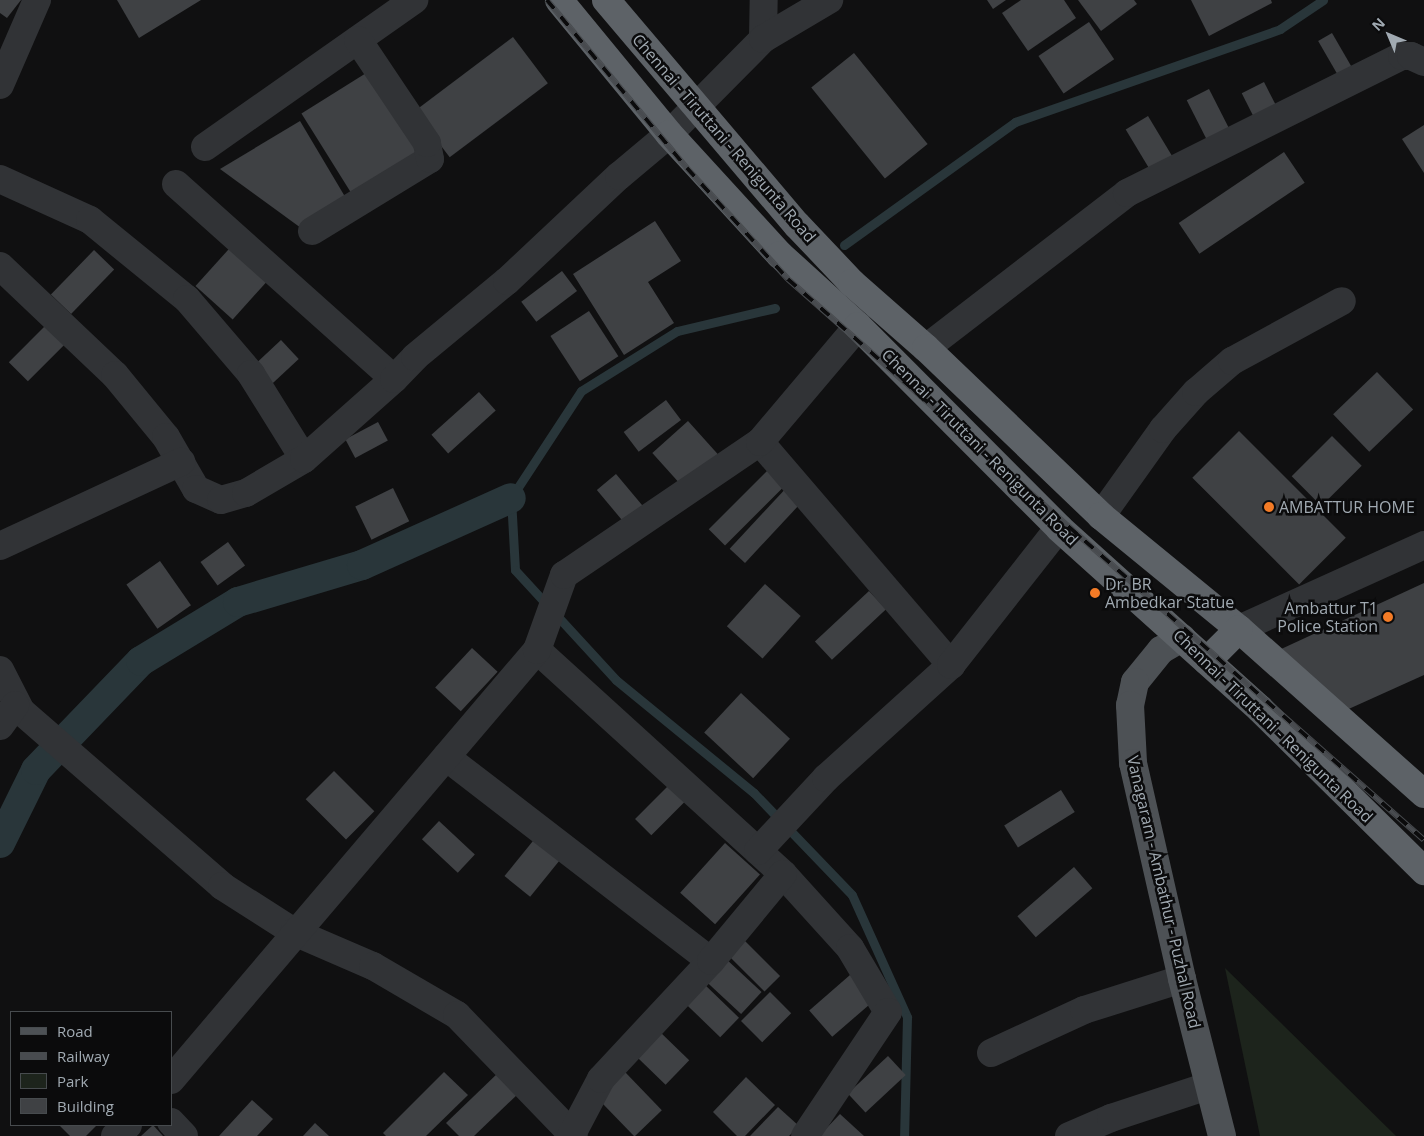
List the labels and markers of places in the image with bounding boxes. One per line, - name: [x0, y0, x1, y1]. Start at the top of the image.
- place label: AMBATTUR HOME: [1279, 497, 1415, 517]
- marker: AMBATTUR HOME: [1263, 501, 1275, 513]
- place label: Dr. BR Ambedkar Statue: [1105, 574, 1234, 612]
- marker: Dr. BR Ambedkar Statue: [1089, 587, 1101, 599]
- place label: Ambattur T1 Police Station: [1277, 598, 1378, 636]
- marker: Ambattur T1 Police Station: [1382, 611, 1394, 623]

